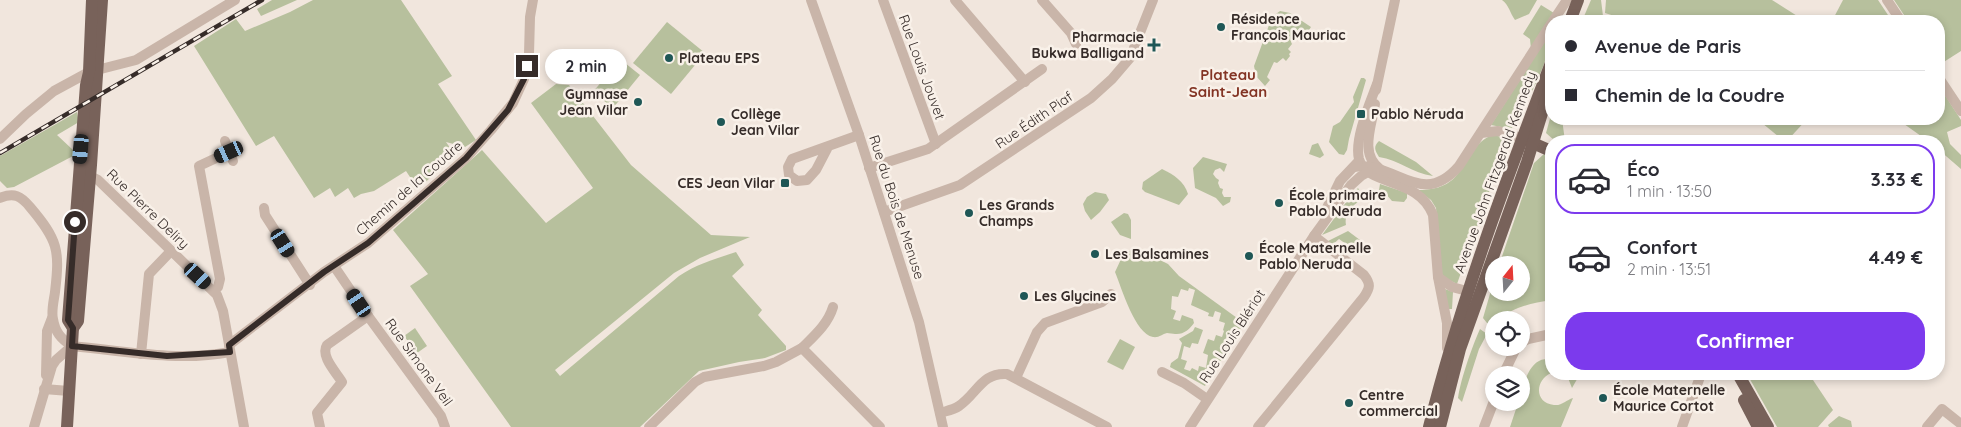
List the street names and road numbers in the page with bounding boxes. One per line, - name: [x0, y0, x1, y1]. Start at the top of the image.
- street label: Rue Louis Jouvet: [895, 12, 949, 122]
- street label: Avenue John Fitzgerald Kennedy: [1450, 69, 1540, 275]
- street label: Rue Édith Piaf: [992, 87, 1076, 153]
- street label: Rue du Bois de Menuse: [865, 133, 929, 281]
- street label: Chemin de la Coudre: [352, 137, 466, 239]
- street label: Rue Pierre Deliry: [103, 165, 193, 253]
- street label: Rue Louis Blériot: [1195, 286, 1269, 386]
- street label: Rue Simone Veil: [381, 315, 457, 409]

